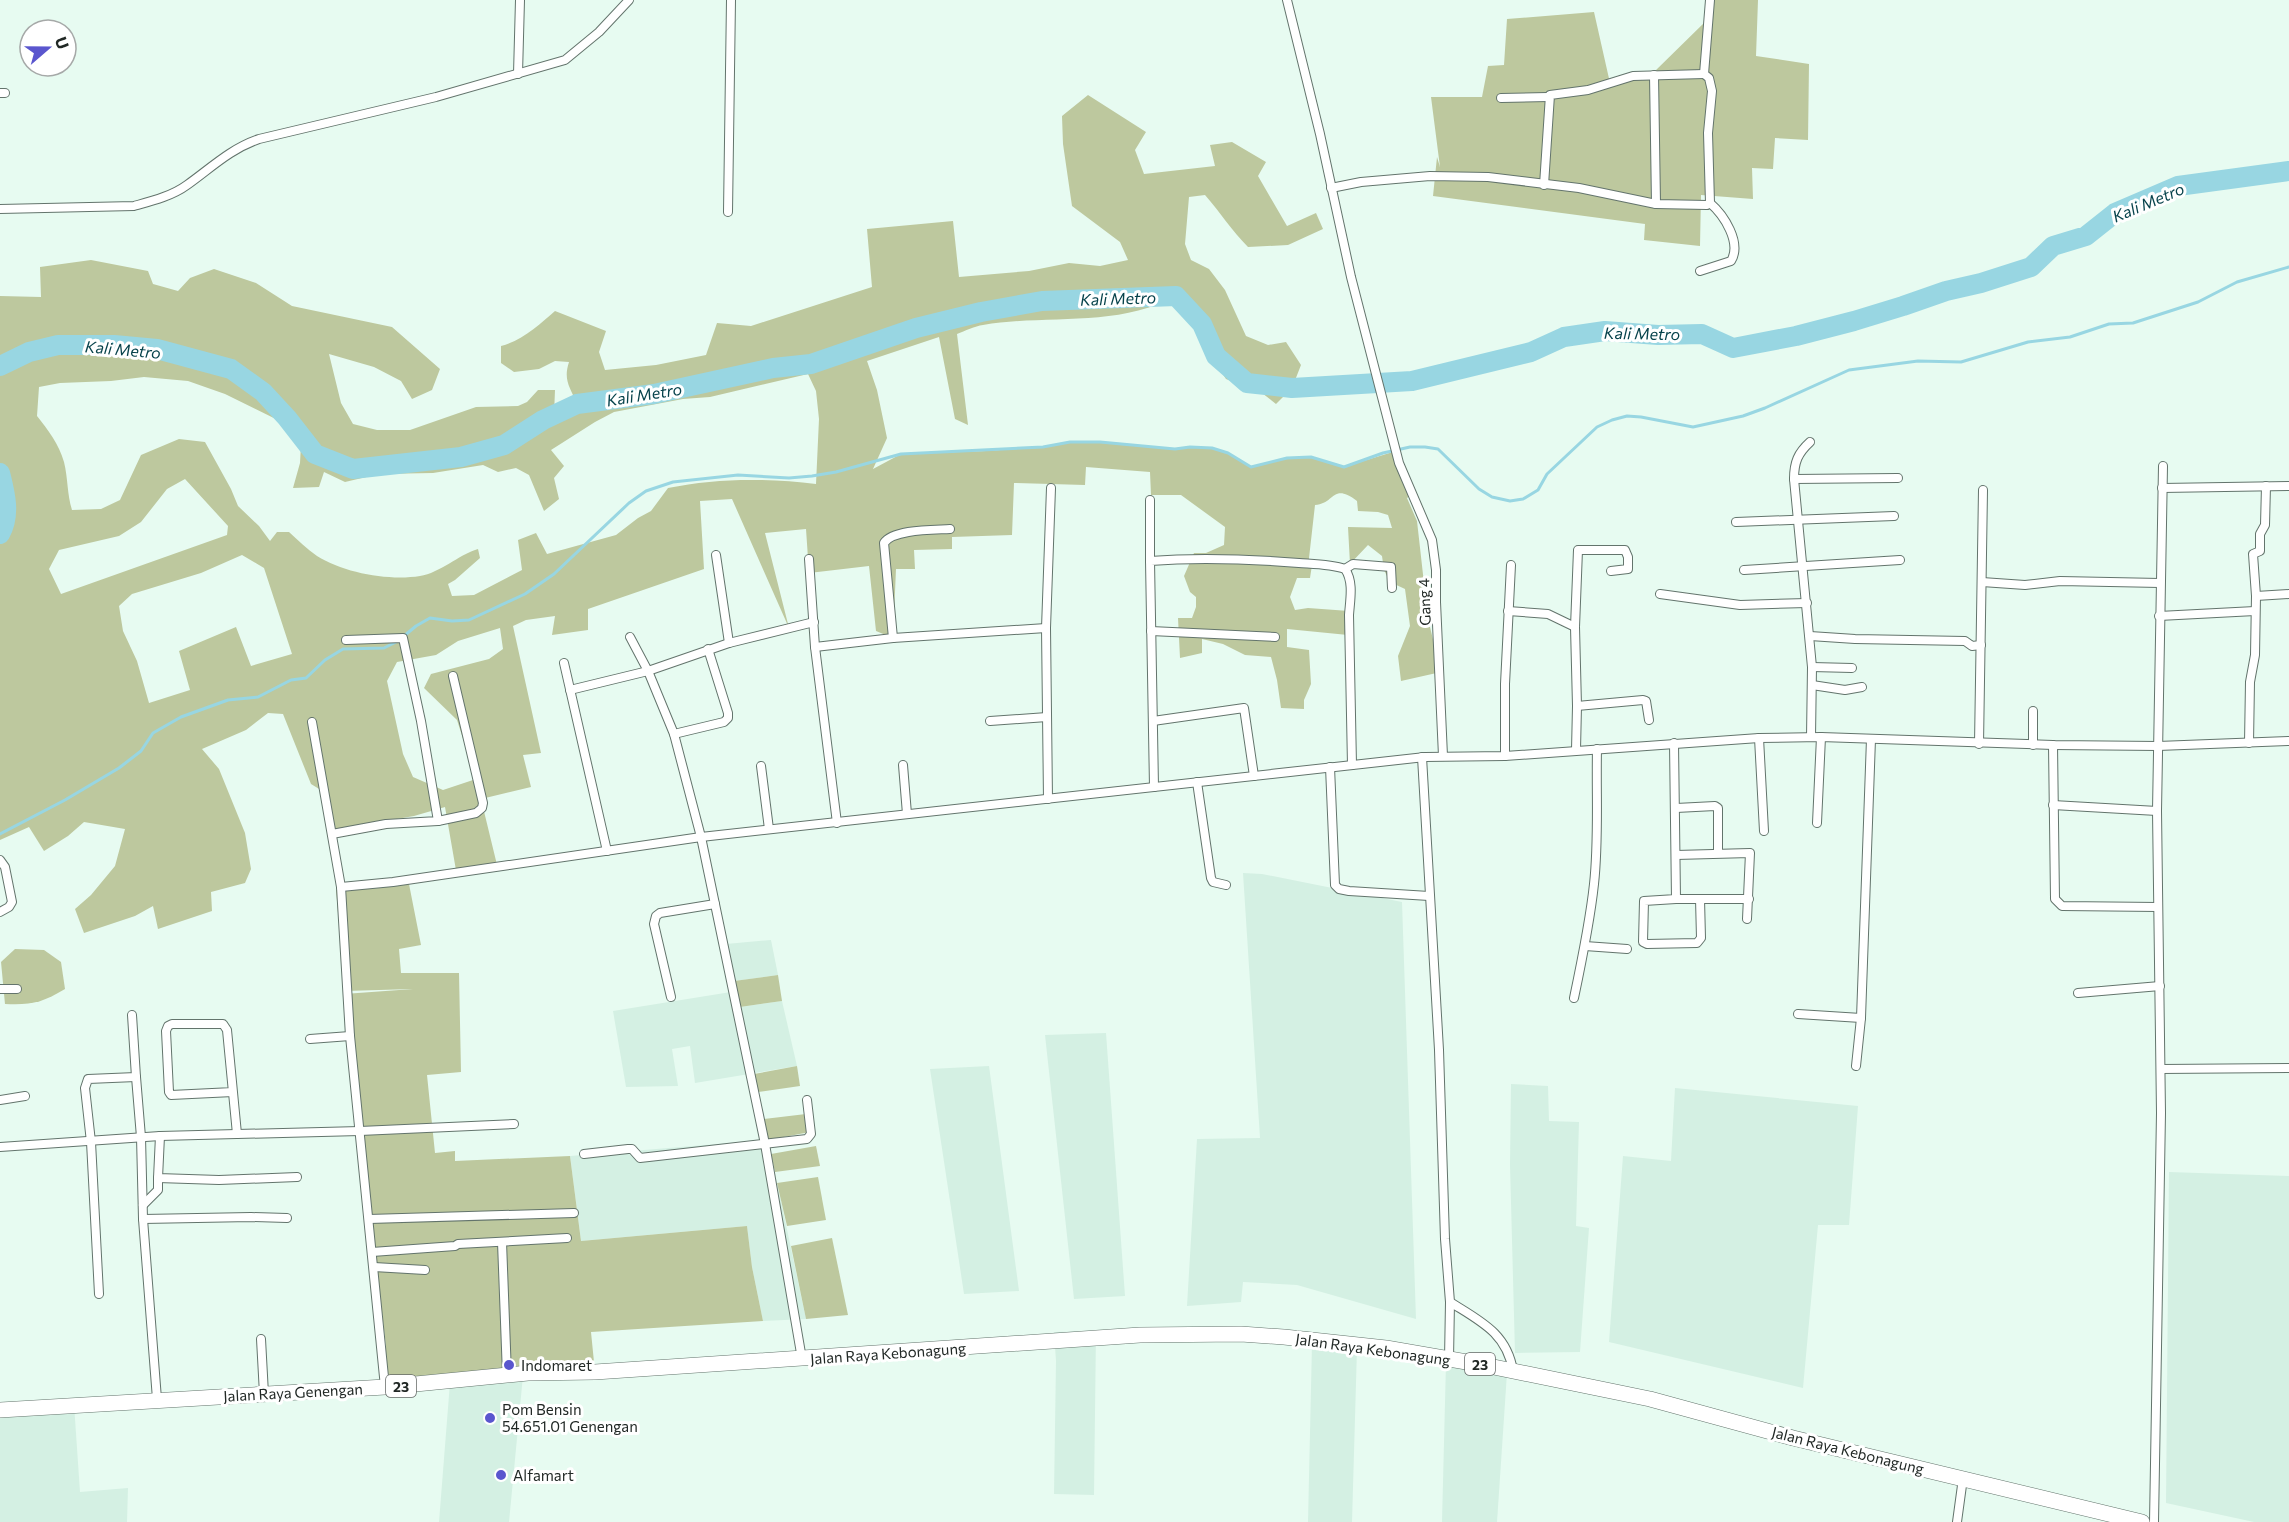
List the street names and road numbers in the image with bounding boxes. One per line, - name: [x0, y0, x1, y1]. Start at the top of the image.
- street label: Gang 4: [1414, 578, 1434, 626]
- street label: Jalan Raya Kebonagung: [1294, 1329, 1452, 1369]
- street label: Jalan Raya Kebonagung: [809, 1339, 967, 1367]
- road number: 23: [1465, 1353, 1495, 1375]
- road number: 23: [386, 1375, 416, 1397]
- street label: Jalan Raya Genengan: [223, 1379, 363, 1405]
- street label: Jalan Raya Kebonagung: [1770, 1422, 1926, 1478]

